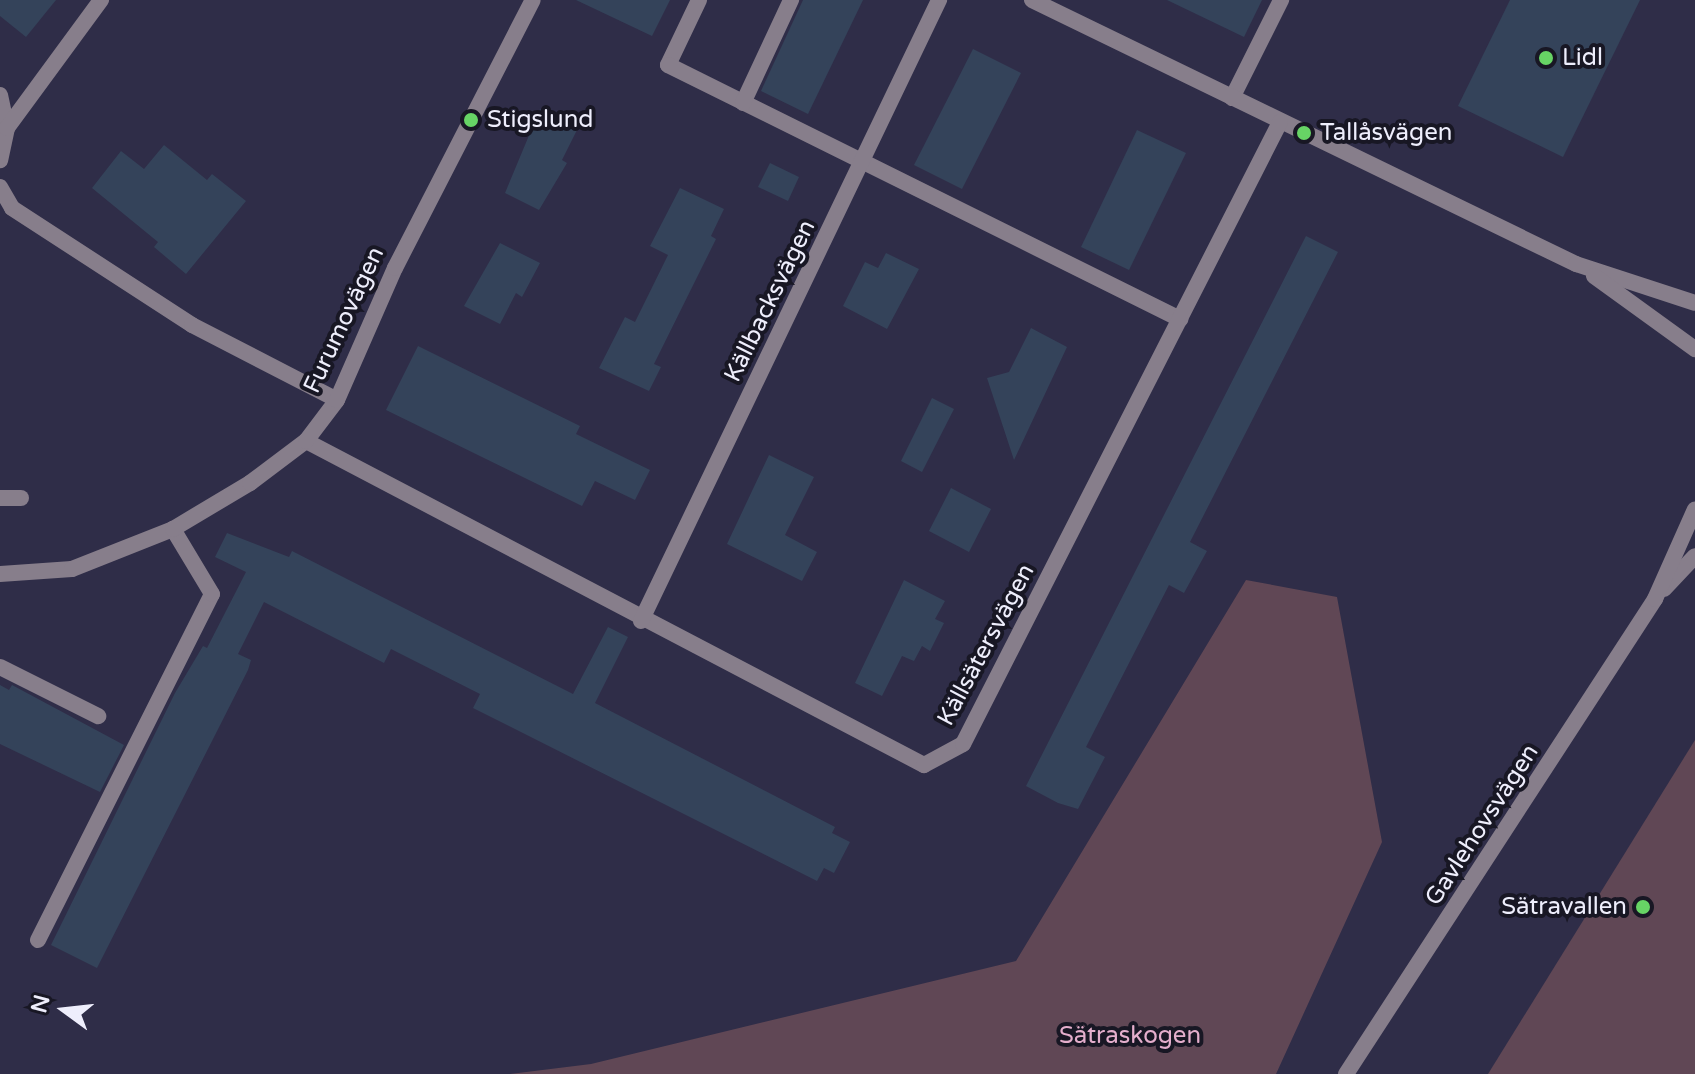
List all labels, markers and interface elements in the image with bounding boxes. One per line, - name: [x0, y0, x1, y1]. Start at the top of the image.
- place label: Lidl: [1562, 44, 1603, 72]
- marker: Lidl: [1537, 49, 1555, 67]
- place label: Stigslund: [487, 106, 593, 134]
- marker: Stigslund: [462, 111, 480, 129]
- place label: Tallåsvägen: [1320, 119, 1452, 147]
- marker: Tallåsvägen: [1295, 124, 1313, 142]
- street label: Källbacksvägen: [718, 215, 822, 387]
- street label: Furumovägen: [298, 242, 390, 398]
- street label: Källsätersvägen: [931, 559, 1041, 731]
- street label: Gavlehovsvägen: [1419, 739, 1545, 911]
- place label: Sätravallen: [1501, 893, 1627, 921]
- marker: Sätravallen: [1634, 898, 1652, 916]
- north arrow: [24, 970, 104, 1050]
- text: N: [26, 992, 56, 1016]
- park label: Sätraskogen: [1059, 1022, 1201, 1050]

